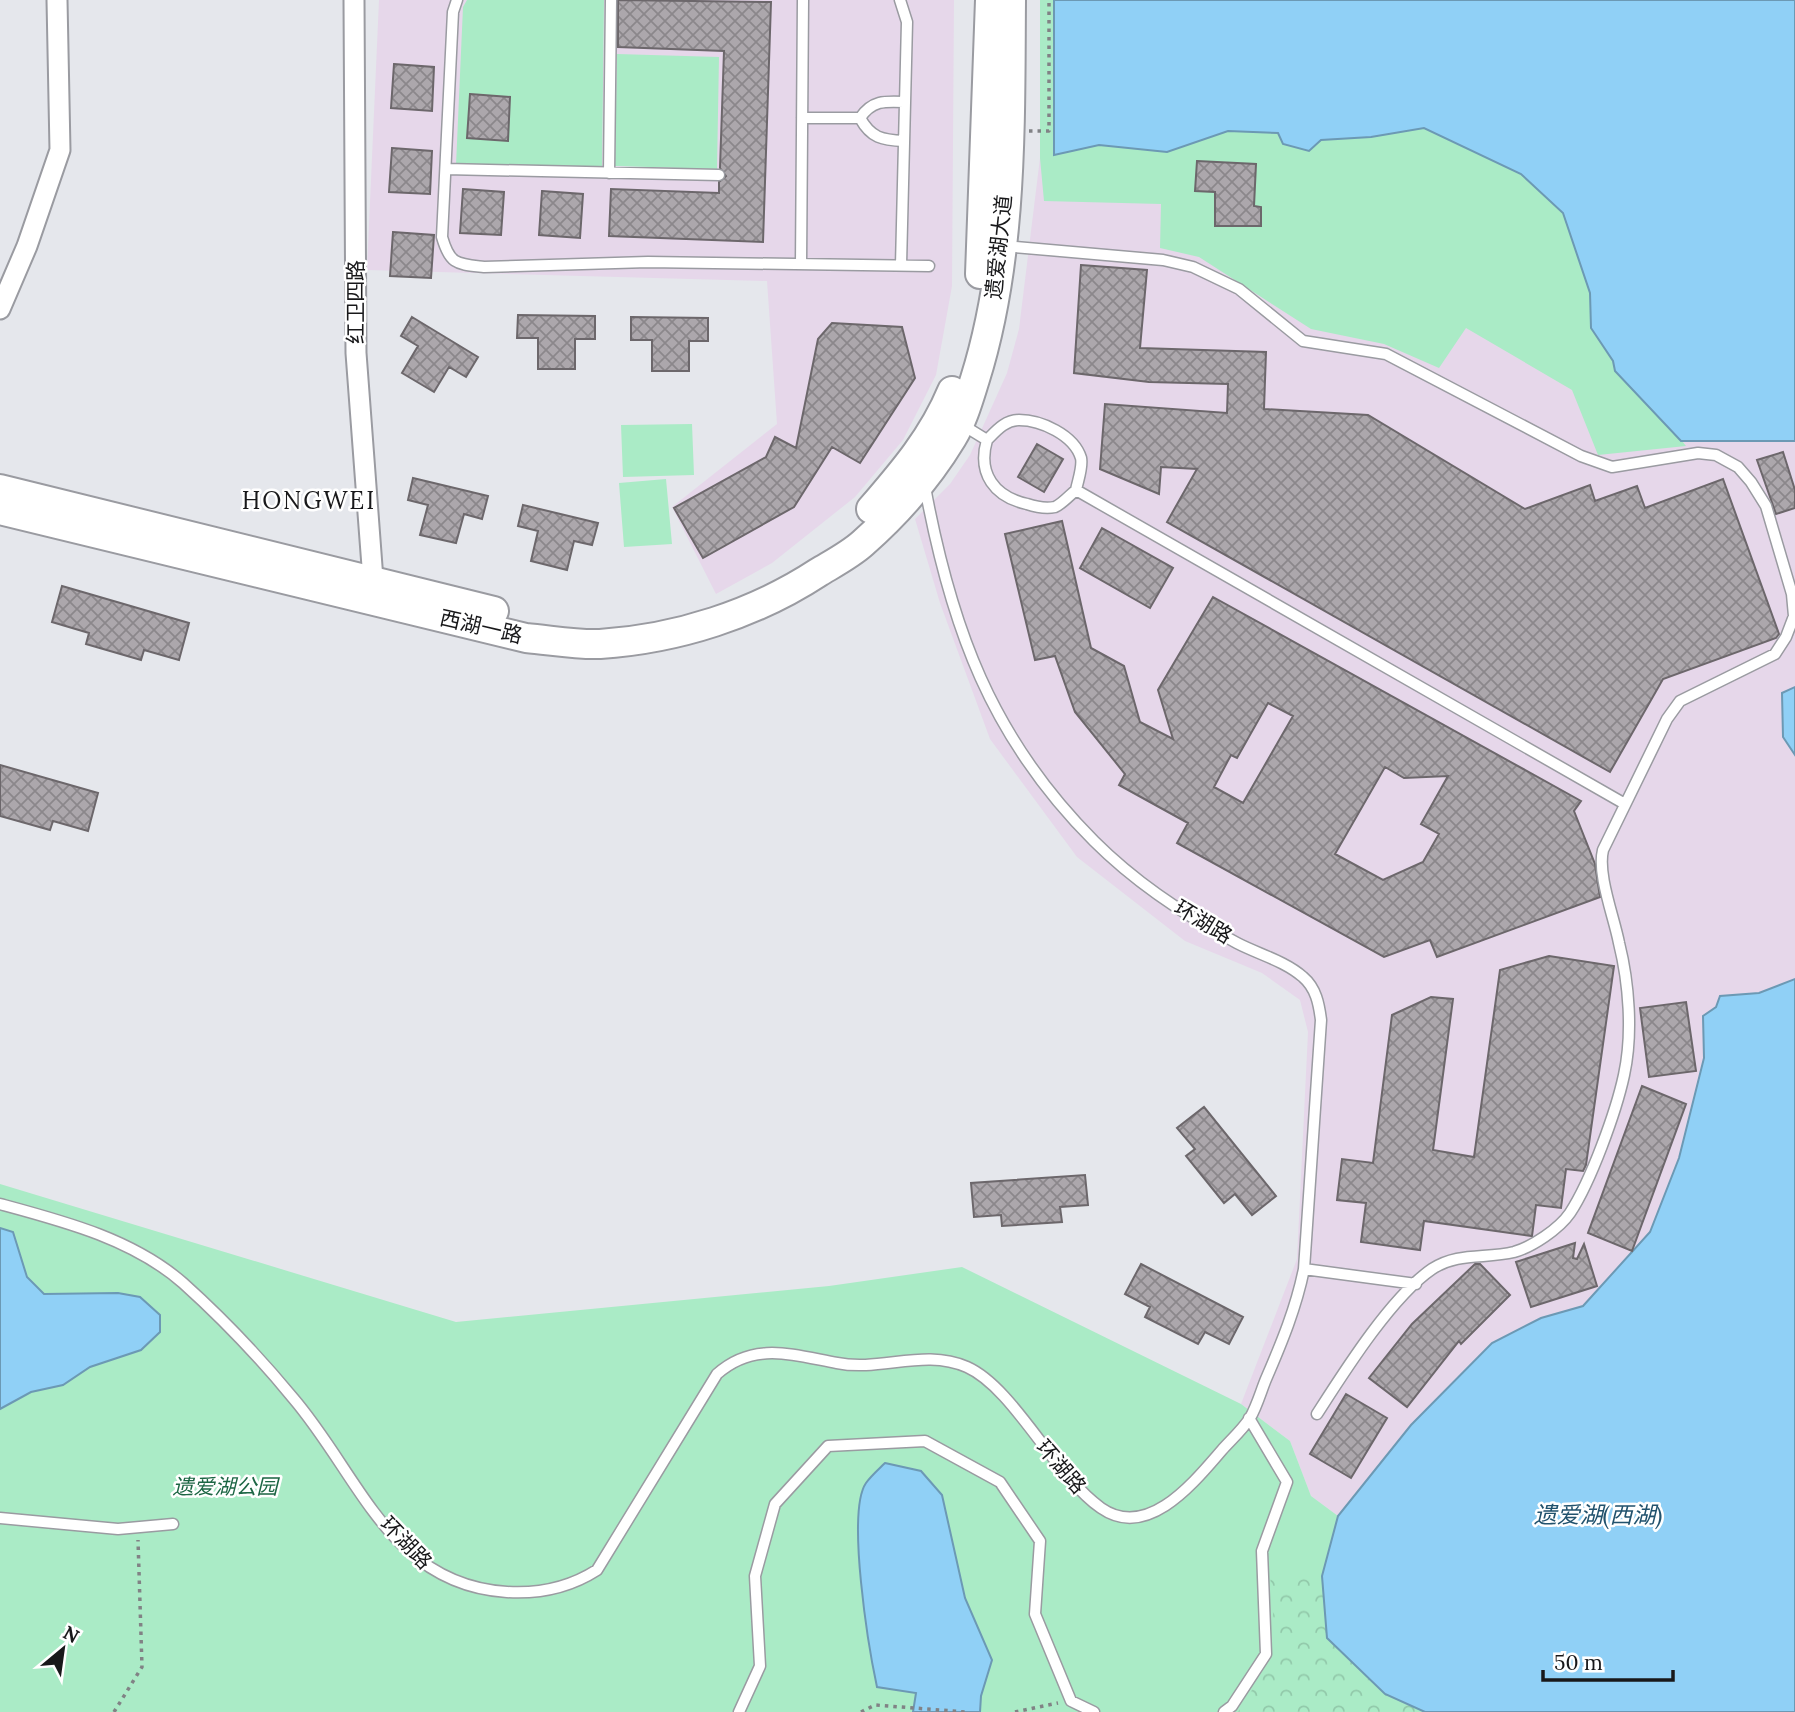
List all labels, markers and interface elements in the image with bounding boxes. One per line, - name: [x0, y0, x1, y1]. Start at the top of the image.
- street label: 遗爱湖大道: [980, 193, 1017, 301]
- street label: 红卫四路: [342, 260, 369, 344]
- district label: HONGWEI: [242, 485, 376, 516]
- street label: 西湖一路: [437, 604, 525, 649]
- street label: 环湖路: [1169, 894, 1237, 949]
- street label: 环湖路: [1031, 1434, 1092, 1499]
- park label: 遗爱湖公园: [173, 1473, 280, 1500]
- water label: 遗爱湖(西湖): [1534, 1500, 1662, 1530]
- street label: 环湖路: [375, 1511, 438, 1575]
- north arrow: [28, 1614, 98, 1684]
- text: N: [59, 1620, 84, 1648]
- scale bar: [1543, 1638, 1672, 1682]
- text: 50 m: [1554, 1649, 1603, 1676]

